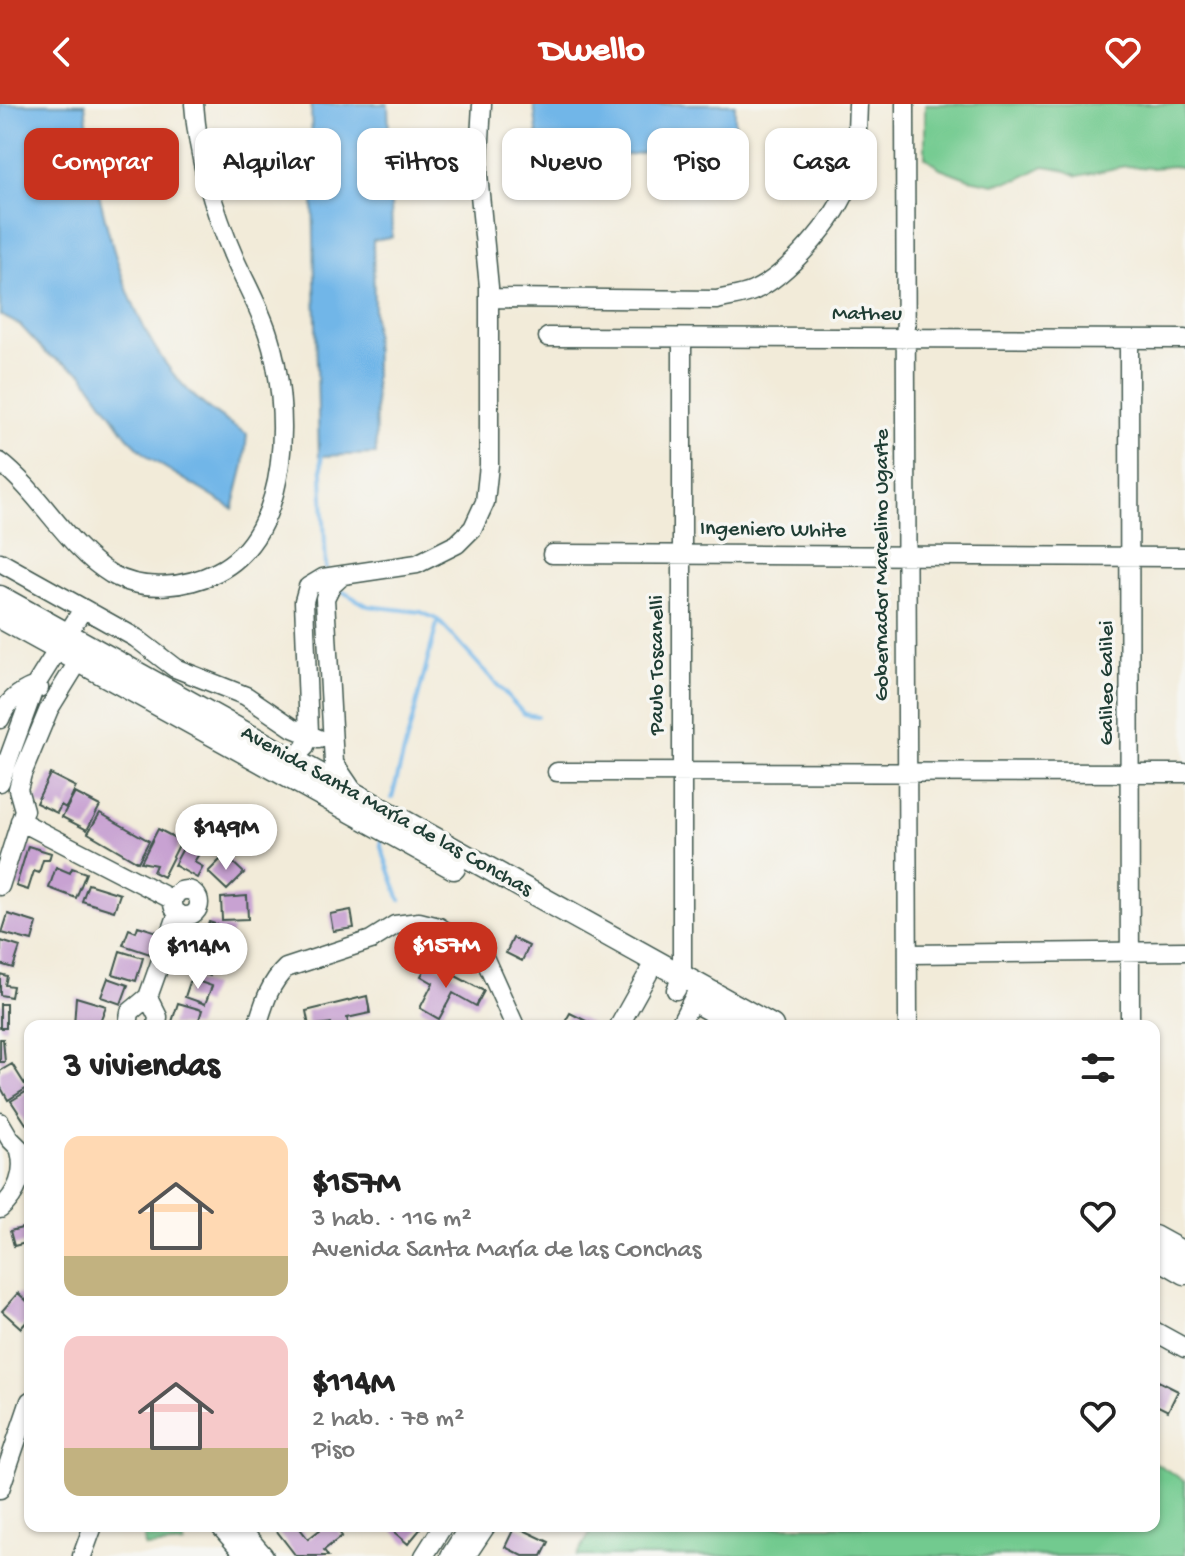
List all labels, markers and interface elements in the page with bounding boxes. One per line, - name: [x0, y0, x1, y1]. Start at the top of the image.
- icon: back: [40, 30, 84, 74]
- icon: heart: [1101, 30, 1145, 74]
- text: Dwello: [540, 31, 645, 74]
- chip: Comprar: [24, 128, 179, 200]
- chip: Alquilar: [195, 128, 341, 200]
- chip: Filtros: [357, 128, 486, 200]
- chip: Nuevo: [502, 128, 631, 200]
- chip: Piso: [647, 128, 749, 200]
- chip: Casa: [765, 128, 877, 200]
- street label: Matheu: [832, 302, 902, 328]
- street label: Gobernador Marcelino Ugarte: [870, 428, 896, 701]
- street label: Ingeniero White: [700, 517, 847, 545]
- street label: Paulo Toscanelli: [645, 595, 671, 736]
- street label: Galileo Galilei: [1095, 620, 1121, 746]
- street label: Avenida Santa María de las Conchas: [236, 721, 537, 904]
- pin: $149M: [170, 804, 282, 872]
- text: $149M: [193, 814, 259, 845]
- pin: $157M: [390, 922, 502, 990]
- pin: $114M: [142, 923, 254, 991]
- text: $157M: [412, 932, 480, 963]
- text: $114M: [166, 933, 230, 964]
- icon: filters: [1076, 1046, 1120, 1090]
- text: 3 viviendas: [64, 1048, 219, 1088]
- text: $157M: [312, 1165, 400, 1205]
- icon: home: [128, 1168, 224, 1264]
- icon: heart: [1076, 1194, 1120, 1238]
- text: 3 hab. · 116 m²: [312, 1205, 472, 1236]
- text: Avenida Santa María de las Conchas: [312, 1236, 701, 1267]
- text: $114M: [312, 1365, 394, 1405]
- icon: home: [128, 1368, 224, 1464]
- icon: heart: [1076, 1394, 1120, 1438]
- text: 2 hab. · 78 m²: [312, 1405, 464, 1436]
- text: Piso: [312, 1436, 355, 1467]

